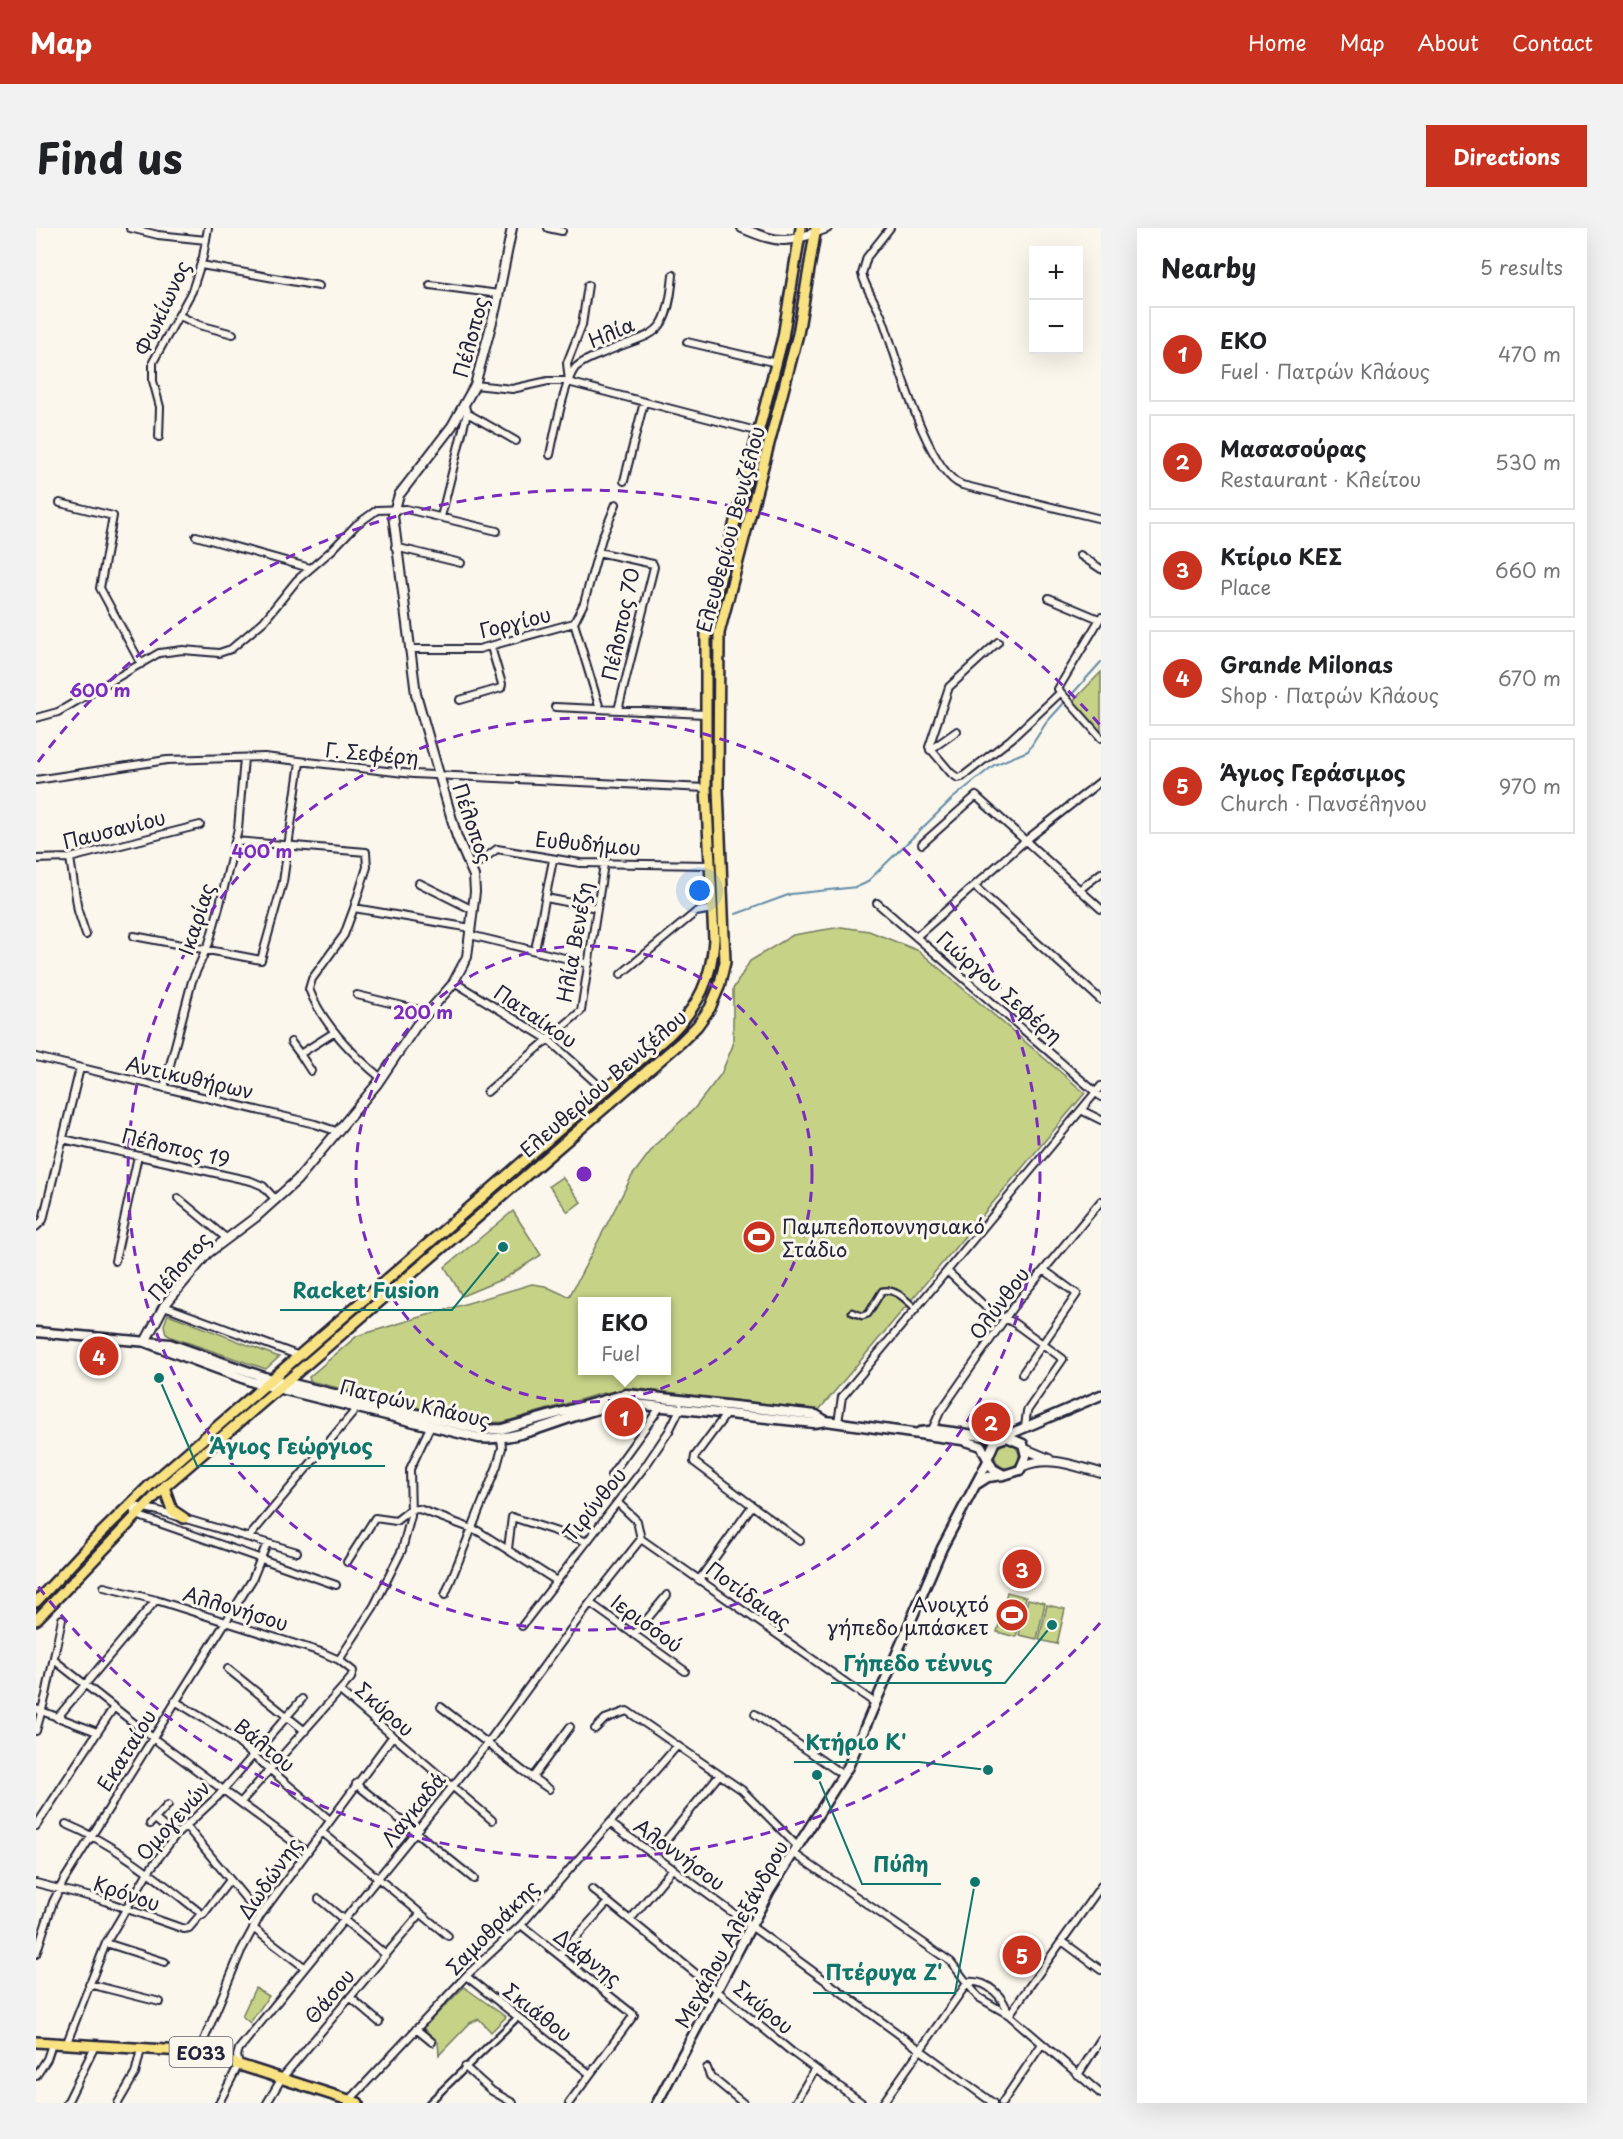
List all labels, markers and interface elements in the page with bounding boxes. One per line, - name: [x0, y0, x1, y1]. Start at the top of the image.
- text: Map: [30, 21, 92, 64]
- text: Home: [1248, 26, 1307, 58]
- text: Map: [1340, 26, 1385, 58]
- text: About: [1418, 26, 1479, 58]
- text: Contact: [1512, 26, 1593, 58]
- text: Find us: [36, 125, 183, 188]
- button: Directions: [1426, 125, 1587, 187]
- map controls: [1029, 246, 1083, 354]
- button: +: [1029, 246, 1083, 300]
- text: Nearby: [1161, 248, 1256, 287]
- text: 5 results: [1480, 252, 1563, 282]
- street label: Φωκίωνος: [127, 255, 197, 361]
- street label: Πέλοπος: [445, 293, 495, 381]
- button: −: [1029, 300, 1083, 354]
- street label: Ηλία: [583, 309, 639, 355]
- text: EKO: [1220, 323, 1267, 356]
- text: 1: [1178, 339, 1187, 369]
- text: 470 m: [1498, 339, 1561, 369]
- text: Fuel · Πατρών Κλάους: [1220, 356, 1430, 386]
- street label: Ελευθερίου Βενιζέλου: [688, 422, 772, 636]
- text: Μασασούρας: [1220, 431, 1366, 464]
- text: 2: [1175, 447, 1190, 477]
- text: 530 m: [1495, 447, 1561, 477]
- text: Restaurant · Κλείτου: [1220, 464, 1421, 494]
- text: Κτίριο ΚΕΣ: [1220, 539, 1342, 572]
- text: 3: [1176, 555, 1189, 585]
- text: 660 m: [1495, 555, 1561, 585]
- street label: Πέλοπος 70: [593, 565, 647, 683]
- text: Place: [1220, 572, 1271, 602]
- street label: Γοργίου: [476, 599, 554, 645]
- text: Grande Milonas: [1220, 647, 1393, 680]
- text: 4: [1176, 663, 1189, 693]
- text: 670 m: [1498, 663, 1561, 693]
- text: 600 m: [69, 676, 131, 703]
- text: Shop · Πατρών Κλάους: [1220, 680, 1439, 710]
- street label: Γ. Σεφέρη: [324, 734, 420, 772]
- text: Άγιος Γεράσιμος: [1220, 755, 1406, 788]
- text: 5: [1176, 771, 1189, 801]
- text: 970 m: [1499, 771, 1561, 801]
- street label: Πέλοπος: [445, 779, 501, 867]
- text: Church · Πανσέληνου: [1220, 788, 1427, 818]
- street label: Παυσανίου: [59, 802, 169, 856]
- street label: Ευθυδήμου: [534, 823, 642, 863]
- text: 400 m: [232, 837, 292, 864]
- your location: [685, 876, 714, 905]
- street label: Ικαρίας: [170, 879, 222, 959]
- street label: Ηλία Βενέζη: [549, 879, 599, 1005]
- street label: Γιώργου Σεφέρη: [930, 924, 1070, 1050]
- street label: Παταίκου: [488, 977, 584, 1055]
- text: 200 m: [393, 998, 453, 1025]
- street label: Ελευθερίου Βενιζέλου: [513, 1002, 693, 1164]
- street label: Αντικυθήρων: [123, 1048, 257, 1106]
- street label: Πέλοπος 19: [119, 1120, 233, 1174]
- centre of rings: [574, 1164, 594, 1184]
- place label: Παμπελοποννησιακό Στάδιο: [782, 1211, 985, 1264]
- sports icon: Παμπελοποννησιακό Στάδιο: [741, 1219, 777, 1255]
- street label: Πέλοπος: [141, 1225, 217, 1307]
- street label: Ολύνθου: [962, 1260, 1036, 1346]
- callout: Racket Fusion: [280, 1271, 452, 1310]
- text: Racket Fusion: [293, 1273, 439, 1305]
- popup: [578, 1297, 671, 1375]
- text: EKO: [601, 1305, 648, 1338]
- pin: 4: [80, 1334, 118, 1378]
- text: Fuel: [601, 1338, 640, 1368]
- street label: Πατρών Κλάους: [337, 1371, 493, 1435]
- pin: 1: [604, 1394, 644, 1440]
- pin: 2: [972, 1400, 1010, 1444]
- callout: Άγιος Γεώργιος: [197, 1427, 385, 1466]
- text: Άγιος Γεώργιος: [209, 1429, 373, 1461]
- street label: Τιρύνθου: [555, 1461, 633, 1547]
- pin: 3: [1002, 1546, 1042, 1592]
- street label: Ποτίδαιας: [700, 1554, 798, 1636]
- street label: Αλλονήσου: [180, 1578, 292, 1638]
- street label: Ιερισσού: [605, 1587, 689, 1659]
- place label: Ανοιχτό γήπεδο μπάσκετ: [827, 1589, 989, 1642]
- sports icon: Ανοιχτό γήπεδο μπάσκετ: [994, 1597, 1030, 1633]
- callout: Γήπεδο τέννις: [831, 1644, 1005, 1683]
- text: Γήπεδο τέννις: [843, 1646, 993, 1678]
- street label: Σκύρου: [349, 1675, 421, 1743]
- street label: Εκαταίου: [89, 1703, 163, 1797]
- street label: Βάλτου: [228, 1711, 302, 1779]
- callout: Κτήριο Κ': [794, 1723, 919, 1762]
- text: Κτήριο Κ': [806, 1725, 906, 1757]
- street label: Λαγκαδά: [374, 1765, 452, 1853]
- street label: Ομογενών: [129, 1773, 217, 1867]
- street label: Αλοννήσου: [628, 1811, 732, 1897]
- street label: Δωδώνης: [230, 1831, 308, 1925]
- street label: Μεγάλου Αλεξάνδρου: [667, 1835, 795, 2033]
- callout: Πύλη: [862, 1845, 941, 1884]
- text: Πύλη: [873, 1847, 929, 1879]
- street label: Κρόνου: [90, 1868, 164, 1918]
- street label: Σαμοθράκης: [439, 1873, 545, 1981]
- street label: Δάφνης: [548, 1921, 628, 1993]
- pin: 5: [1002, 1932, 1042, 1978]
- callout: Πτέρυγα Ζ': [813, 1954, 955, 1993]
- text: Πτέρυγα Ζ': [825, 1955, 943, 1987]
- street label: Θάσου: [297, 1962, 361, 2030]
- street label: Σκύρου: [728, 1973, 800, 2041]
- street label: Σκιάθου: [497, 1975, 579, 2049]
- road number: ΕΟ33: [170, 2037, 232, 2067]

